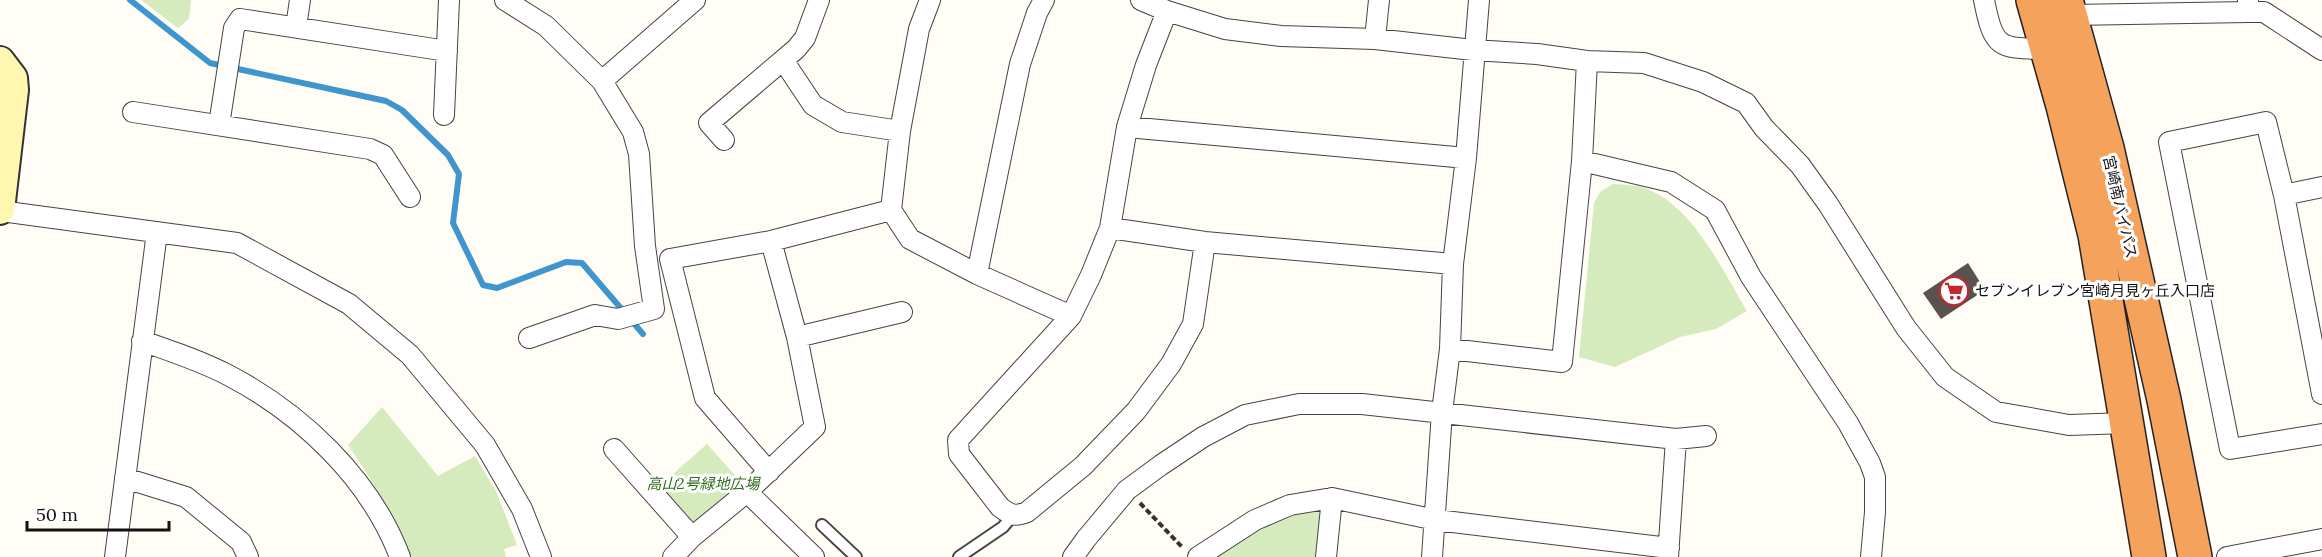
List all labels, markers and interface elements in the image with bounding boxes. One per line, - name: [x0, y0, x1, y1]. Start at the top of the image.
- street label: 宮崎南バイパス: [2099, 154, 2142, 260]
- supermarket icon: セブンイレブン宮崎月見ヶ丘入口店: [1938, 275, 1970, 307]
- place label: セブンイレブン宮崎月見ヶ丘入口店: [1975, 281, 2215, 300]
- park label: 高山2号緑地広場: [647, 474, 761, 493]
- scale bar: [27, 494, 170, 532]
- text: 50 m: [36, 503, 78, 526]

